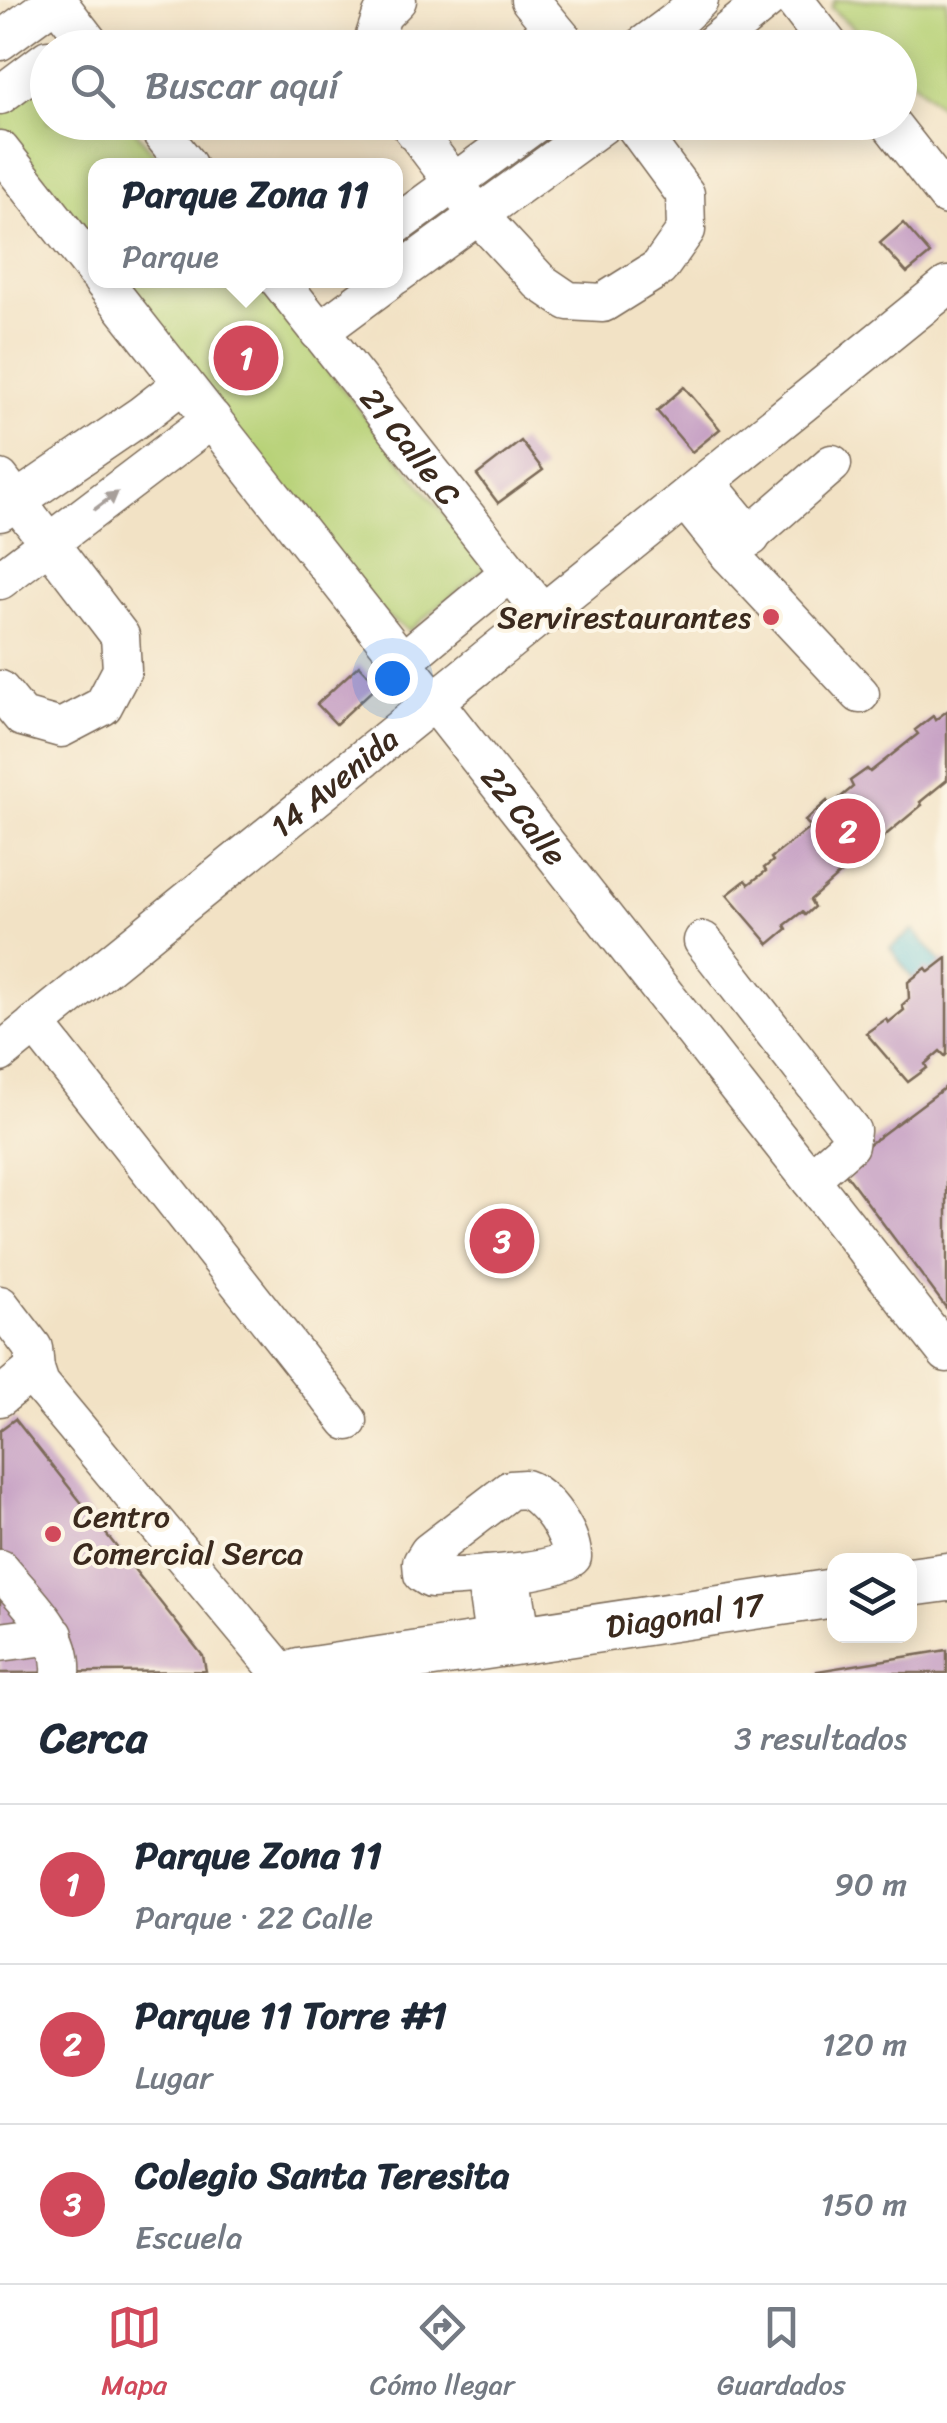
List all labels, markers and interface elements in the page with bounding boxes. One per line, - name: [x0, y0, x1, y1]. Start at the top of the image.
- search box: [30, 30, 917, 140]
- text: Buscar aquí: [145, 52, 339, 119]
- icon: search: [65, 58, 120, 113]
- popup: [88, 158, 403, 288]
- text: Parque Zona 11: [122, 161, 369, 228]
- text: Parque: [122, 228, 219, 285]
- pin: 1: [214, 320, 278, 396]
- street label: 21 Calle C: [344, 374, 476, 519]
- one-way arrow: [93, 491, 119, 511]
- place label: Servirestaurantes: [497, 589, 751, 646]
- marker: Servirestaurantes: [760, 606, 782, 628]
- your location: [367, 653, 418, 704]
- street label: 14 Avenida: [257, 712, 412, 853]
- street label: 22 Calle: [465, 753, 582, 879]
- pin: 2: [816, 794, 880, 868]
- pin: 3: [470, 1204, 534, 1278]
- place label: Centro Comercial Serca: [73, 1488, 303, 1582]
- marker: Centro Comercial Serca: [42, 1523, 64, 1545]
- map controls: [827, 1553, 917, 1643]
- button: layers: [827, 1553, 917, 1643]
- street label: Diagonal 17: [602, 1576, 769, 1656]
- text: Cerca: [40, 1701, 147, 1775]
- text: 3 resultados: [734, 1710, 907, 1767]
- text: Parque Zona 11: [135, 1822, 382, 1889]
- text: 1: [66, 1856, 79, 1913]
- text: 90 m: [834, 1856, 907, 1913]
- text: Parque · 22 Calle: [135, 1889, 373, 1946]
- text: Parque 11 Torre #1: [135, 1982, 447, 2049]
- text: 2: [63, 2016, 82, 2073]
- text: 120 m: [822, 2016, 907, 2073]
- text: Lugar: [135, 2049, 212, 2106]
- text: Colegio Santa Teresita: [135, 2142, 510, 2209]
- text: 3: [64, 2176, 81, 2233]
- text: 150 m: [821, 2176, 907, 2233]
- text: Escuela: [135, 2209, 242, 2266]
- tab: Mapa: [101, 2300, 167, 2409]
- tab: Cómo llegar: [370, 2300, 514, 2409]
- tab: Guardados: [717, 2300, 846, 2409]

